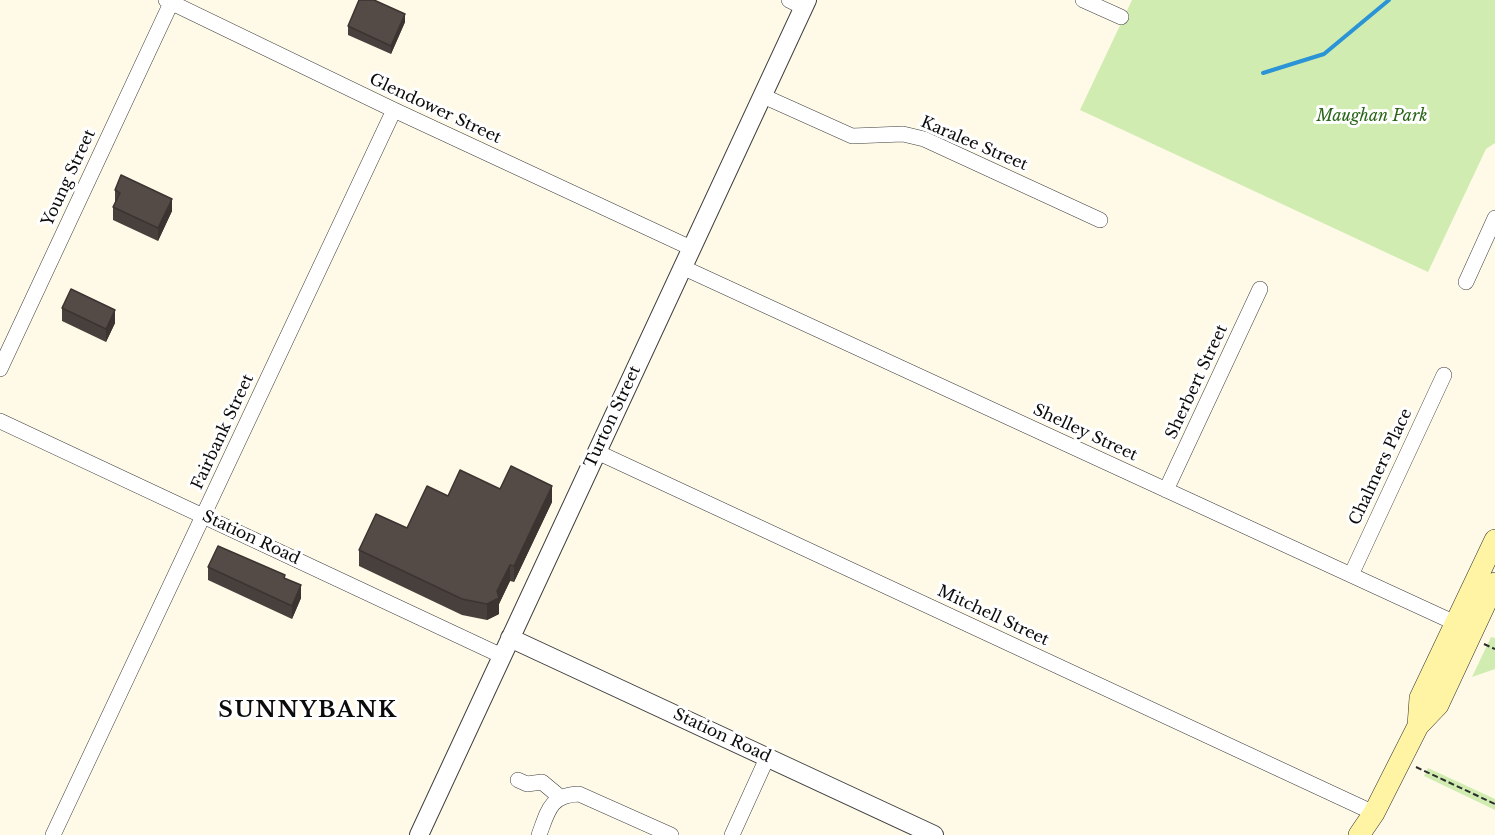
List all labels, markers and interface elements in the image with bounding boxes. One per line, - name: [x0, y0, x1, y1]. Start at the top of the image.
- street label: Glendower Street: [366, 70, 504, 148]
- park label: Maughan Park: [1317, 106, 1427, 126]
- street label: Karalee Street: [918, 113, 1030, 175]
- street label: Young Street: [38, 127, 100, 229]
- street label: Sherbert Street: [1162, 322, 1232, 442]
- street label: Turton Street: [581, 363, 645, 471]
- street label: Fairbank Street: [188, 371, 258, 493]
- street label: Shelley Street: [1030, 400, 1140, 466]
- street label: Chalmers Place: [1346, 406, 1416, 528]
- street label: Station Road: [199, 507, 303, 569]
- street label: Mitchell Street: [934, 582, 1052, 650]
- district label: SUNNYBANK: [218, 698, 398, 724]
- street label: Station Road: [670, 705, 774, 767]

